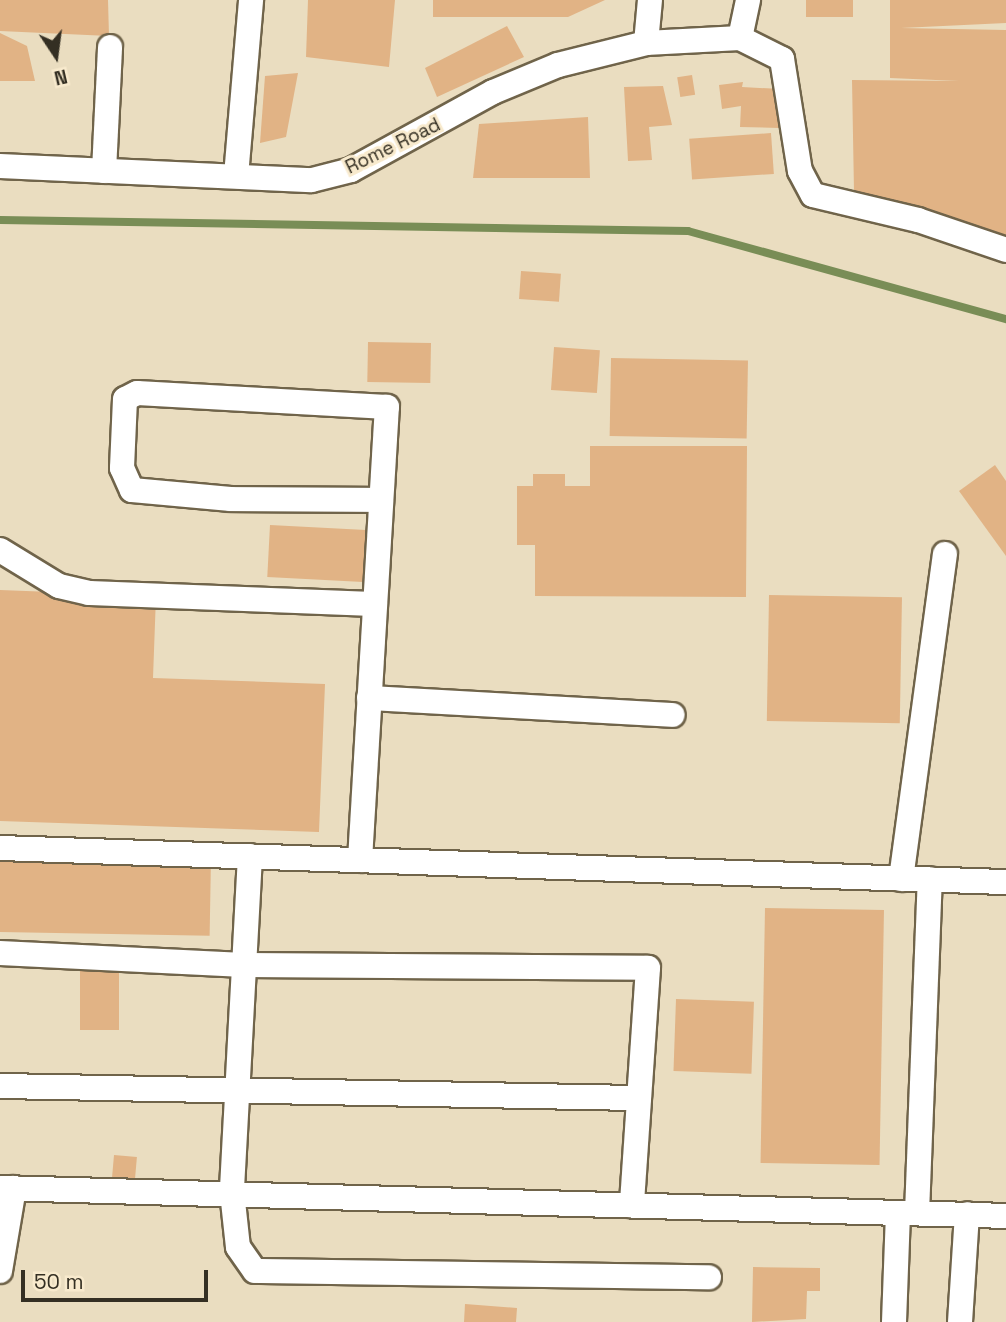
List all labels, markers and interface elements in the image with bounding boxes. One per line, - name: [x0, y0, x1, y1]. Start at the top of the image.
- north arrow: [21, 21, 91, 91]
- text: N: [52, 63, 70, 91]
- street label: Rome Road: [342, 113, 444, 179]
- scale bar: [24, 1256, 212, 1300]
- text: 50 m: [34, 1268, 84, 1295]

